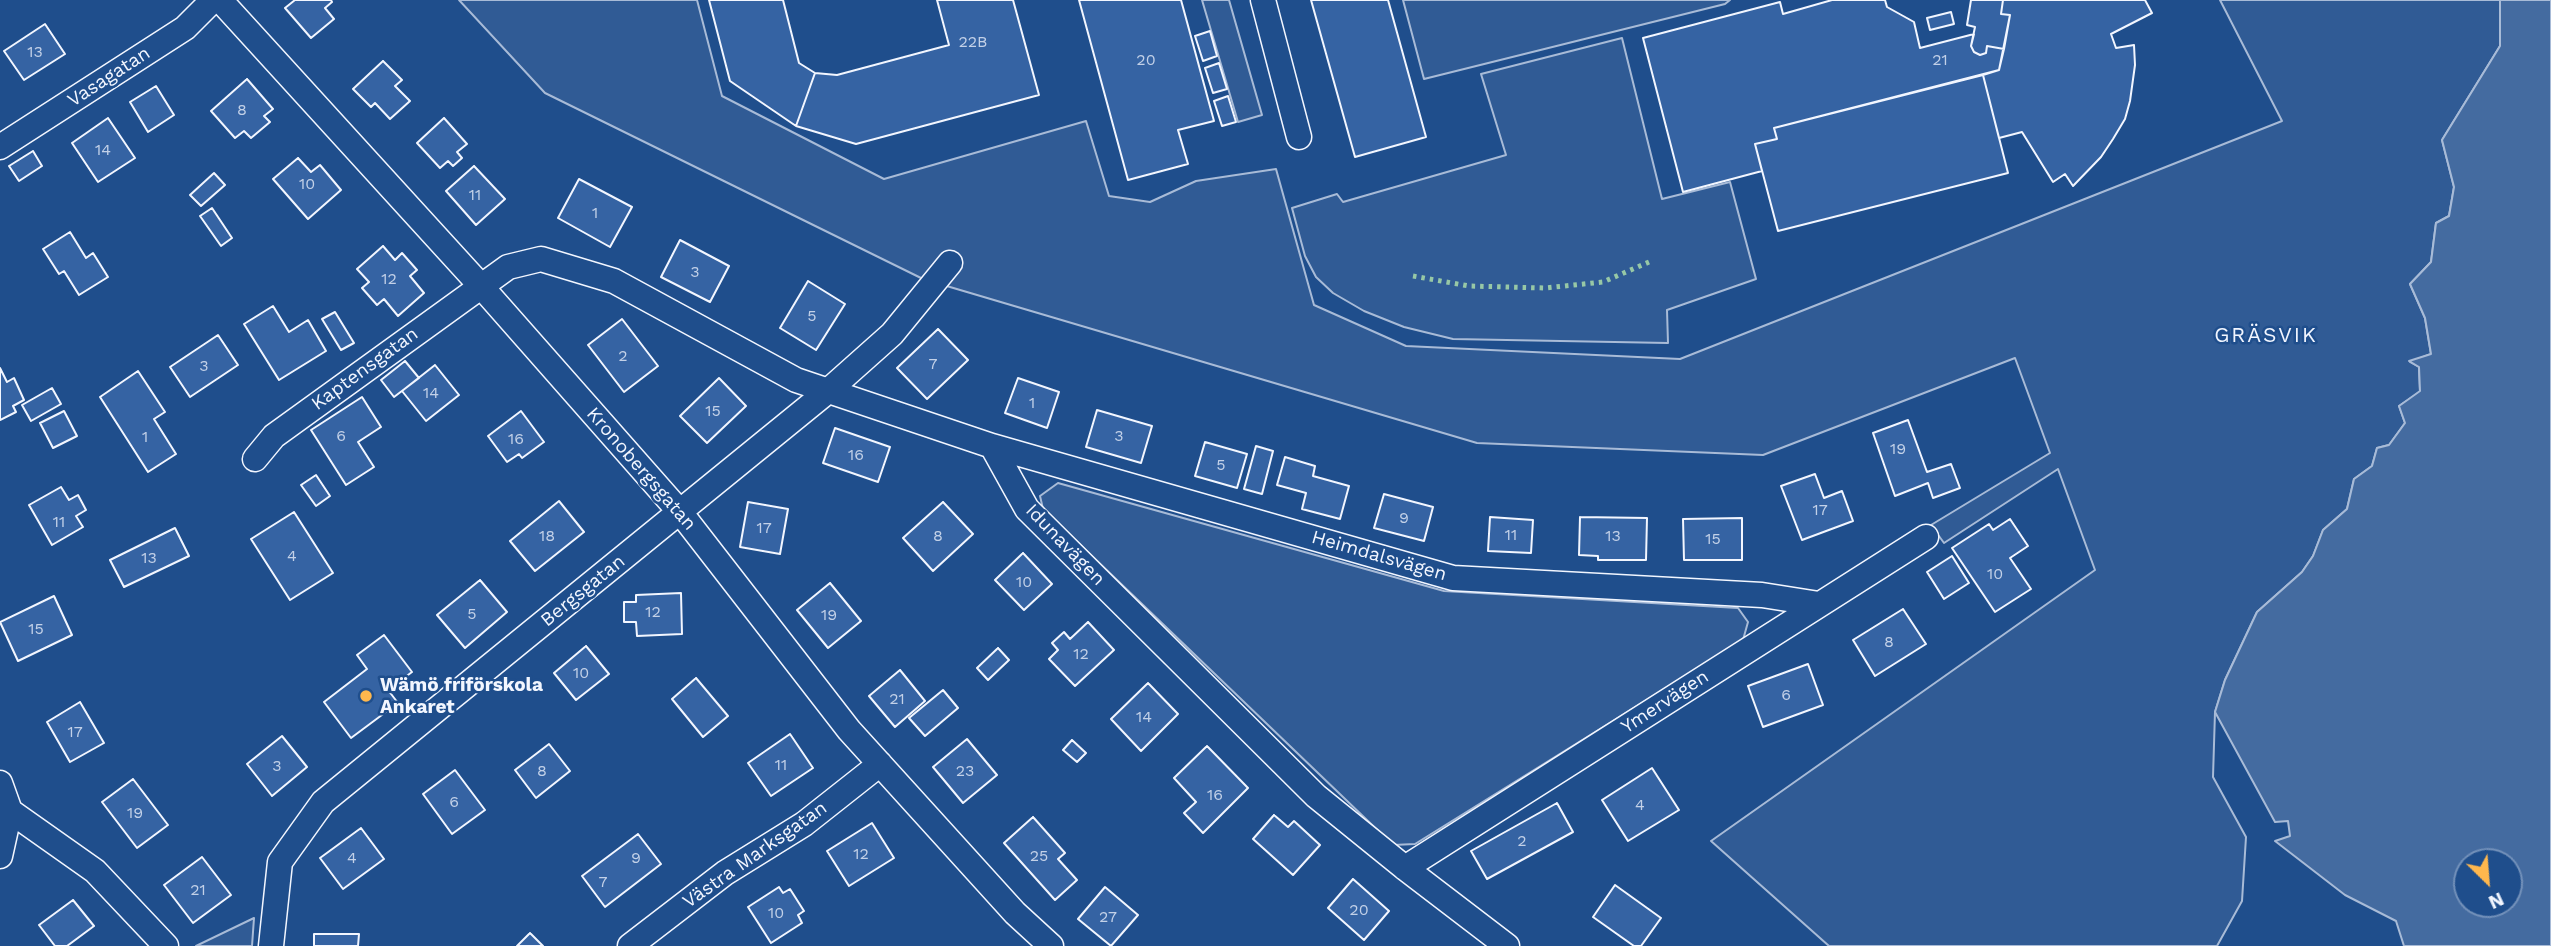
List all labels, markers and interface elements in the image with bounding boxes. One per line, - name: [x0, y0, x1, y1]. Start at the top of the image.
- house number: 22B: [958, 32, 988, 52]
- house number: 13: [27, 42, 43, 62]
- street label: Vasagatan: [64, 42, 154, 112]
- house number: 20: [1136, 50, 1156, 70]
- house number: 21: [1932, 50, 1948, 70]
- house number: 8: [237, 100, 247, 120]
- house number: 14: [95, 140, 111, 160]
- house number: 10: [299, 174, 315, 194]
- house number: 11: [469, 185, 481, 205]
- house number: 1: [592, 203, 598, 223]
- house number: 3: [690, 262, 700, 282]
- house number: 12: [381, 269, 397, 289]
- house number: 5: [807, 306, 817, 326]
- street label: Kaptensgatan: [307, 323, 423, 415]
- district label: GRÄSVIK: [2215, 323, 2317, 349]
- house number: 2: [618, 346, 628, 366]
- house number: 7: [929, 354, 937, 374]
- house number: 3: [199, 356, 209, 376]
- house number: 14: [423, 383, 439, 403]
- house number: 1: [1029, 393, 1035, 413]
- house number: 15: [705, 401, 721, 421]
- street label: Kronobergsgatan: [581, 403, 701, 535]
- house number: 6: [336, 426, 346, 446]
- house number: 3: [1114, 426, 1124, 446]
- house number: 1: [142, 427, 148, 447]
- house number: 16: [508, 429, 524, 449]
- house number: 19: [1890, 439, 1906, 459]
- house number: 16: [848, 445, 864, 465]
- house number: 5: [1216, 455, 1226, 475]
- street label: Idunavägen: [1020, 499, 1110, 591]
- house number: 17: [1812, 500, 1828, 520]
- house number: 9: [1399, 508, 1409, 528]
- house number: 11: [53, 512, 65, 532]
- house number: 17: [756, 518, 772, 538]
- house number: 11: [1505, 525, 1517, 545]
- house number: 18: [539, 526, 555, 546]
- house number: 8: [933, 526, 943, 546]
- street label: Heimdalsvägen: [1309, 526, 1449, 586]
- house number: 13: [1605, 526, 1621, 546]
- house number: 15: [1705, 529, 1721, 549]
- house number: 4: [287, 546, 297, 566]
- house number: 13: [141, 548, 157, 568]
- street label: Bergsgatan: [536, 550, 630, 632]
- house number: 10: [1987, 564, 2003, 584]
- house number: 10: [1016, 572, 1032, 592]
- house number: 12: [645, 602, 661, 622]
- house number: 5: [467, 604, 477, 624]
- house number: 19: [821, 605, 837, 625]
- house number: 15: [28, 619, 44, 639]
- house number: 8: [1884, 632, 1894, 652]
- house number: 12: [1073, 644, 1089, 664]
- house number: 10: [573, 663, 589, 683]
- street label: Ymervägen: [1617, 665, 1713, 739]
- place label: Wämö friförskola Ankaret: [380, 674, 543, 718]
- house number: 6: [1781, 685, 1791, 705]
- marker: Wämö friförskola Ankaret: [358, 688, 374, 704]
- house number: 21: [889, 689, 905, 709]
- house number: 14: [1136, 707, 1152, 727]
- house number: 17: [67, 722, 83, 742]
- house number: 11: [775, 755, 787, 775]
- house number: 3: [272, 756, 282, 776]
- house number: 8: [537, 761, 547, 781]
- house number: 23: [956, 761, 974, 781]
- house number: 16: [1207, 785, 1223, 805]
- house number: 6: [449, 792, 459, 812]
- house number: 4: [1635, 795, 1645, 815]
- street label: Västra Marksgatan: [679, 797, 831, 913]
- house number: 19: [127, 803, 143, 823]
- house number: 2: [1517, 831, 1527, 851]
- house number: 12: [853, 844, 869, 864]
- house number: 25: [1030, 846, 1048, 866]
- house number: 4: [347, 848, 357, 868]
- house number: 9: [631, 848, 641, 868]
- north arrow: [2453, 848, 2523, 918]
- house number: 7: [599, 872, 607, 892]
- house number: 21: [190, 880, 206, 900]
- text: N: [2485, 887, 2507, 914]
- house number: 20: [1349, 900, 1369, 920]
- house number: 10: [768, 903, 784, 923]
- house number: 27: [1099, 907, 1117, 927]

